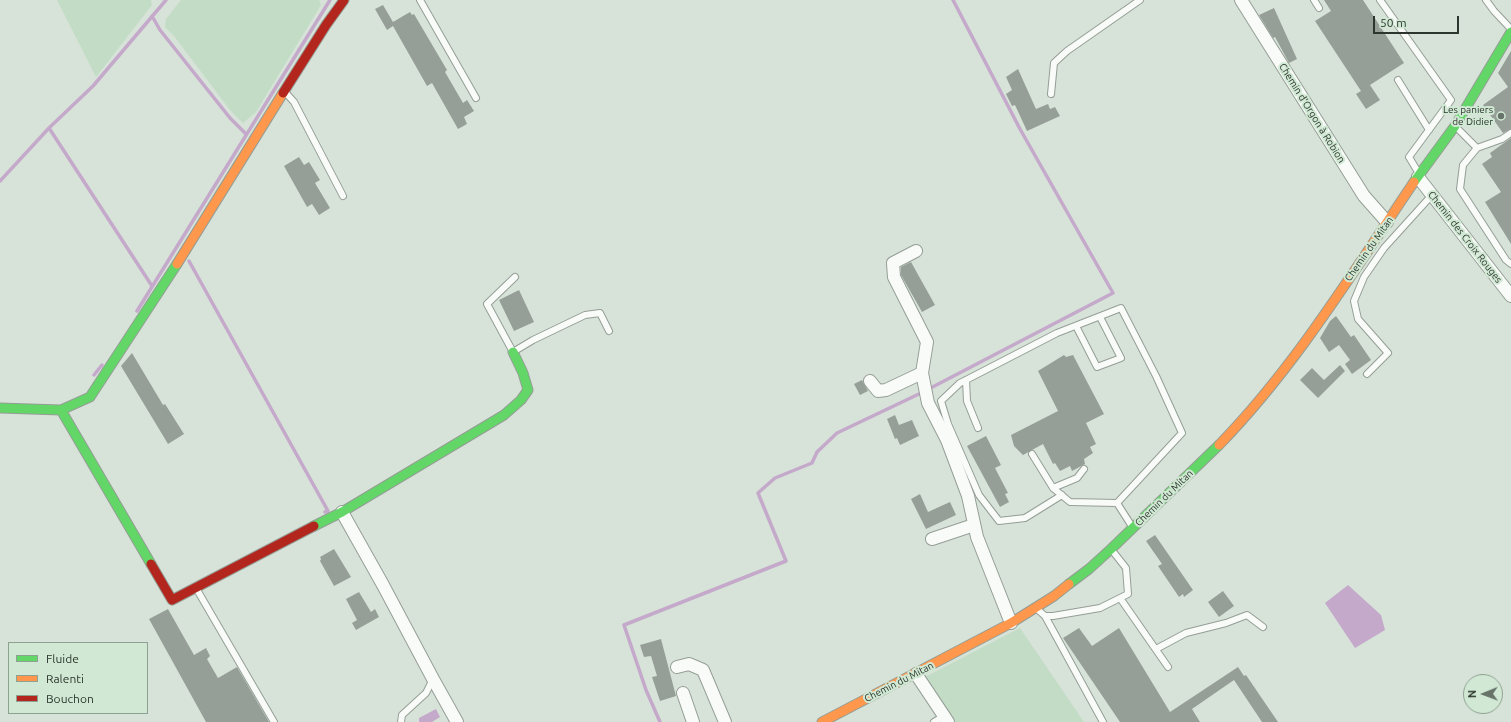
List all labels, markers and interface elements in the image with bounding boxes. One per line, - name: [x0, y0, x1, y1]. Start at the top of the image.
- scale bar: [1375, 8, 1461, 34]
- text: 50 m: [1380, 16, 1407, 29]
- street label: Chemin d'Orgon à Robion: [1276, 61, 1348, 165]
- place label: Les paniers de Didier: [1443, 104, 1493, 128]
- marker: Les paniers de Didier: [1496, 111, 1506, 121]
- street label: Chemin des Croix Rouges: [1425, 189, 1505, 285]
- street label: Chemin du Mitan: [1342, 214, 1396, 284]
- street label: Chemin du Mitan: [1132, 467, 1196, 529]
- legend: [8, 642, 148, 714]
- text: Fluide: [46, 652, 79, 665]
- street label: Chemin du Mitan: [862, 659, 936, 705]
- text: Ralenti: [46, 672, 84, 685]
- north arrow: [1463, 674, 1503, 714]
- text: N: [1466, 690, 1478, 698]
- text: Bouchon: [46, 692, 94, 705]

